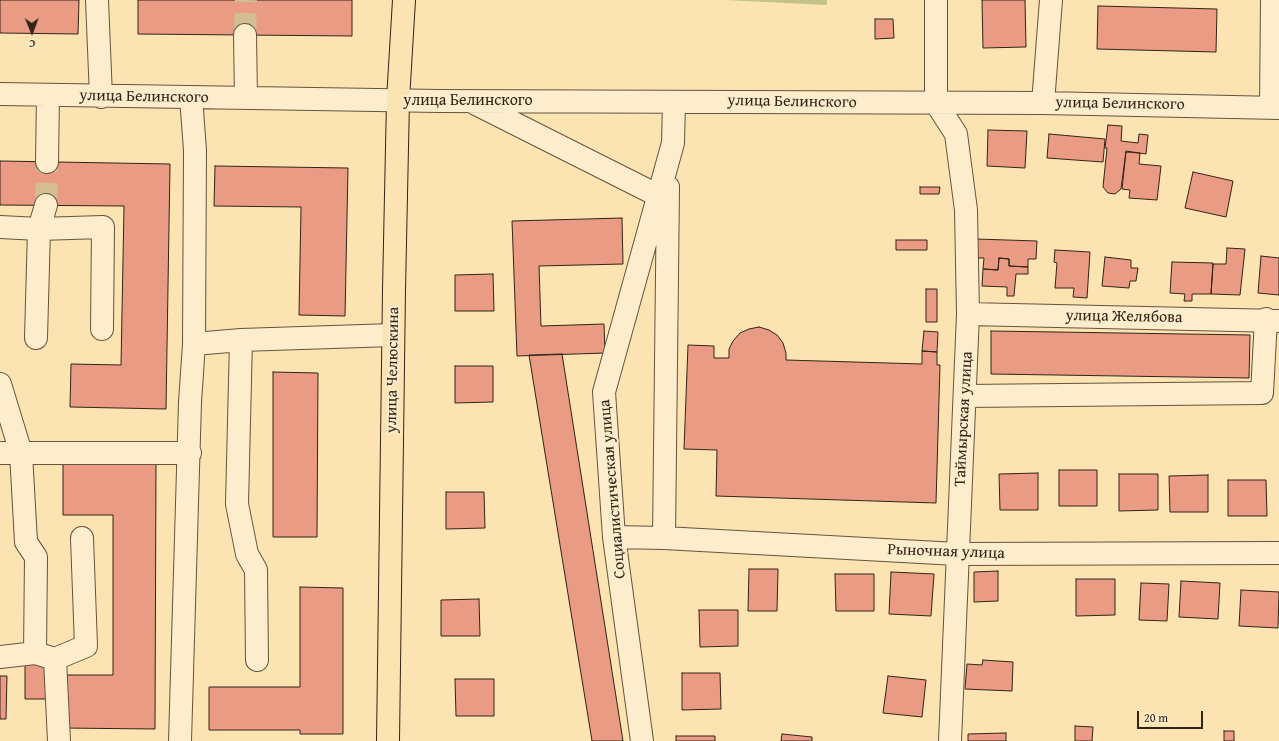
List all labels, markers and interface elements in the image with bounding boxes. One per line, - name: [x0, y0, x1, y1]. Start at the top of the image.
- north arrow: [12, 12, 52, 52]
- text: С: [29, 36, 35, 52]
- street label: улица Белинского: [79, 86, 209, 108]
- street label: улица Белинского: [403, 91, 533, 111]
- street label: улица Белинского: [727, 91, 857, 113]
- street label: улица Белинского: [1055, 93, 1185, 115]
- street label: улица Желябова: [1065, 306, 1183, 328]
- street label: улица Челюскина: [382, 307, 404, 433]
- street label: Таймырская улица: [951, 351, 977, 487]
- street label: Социалистическая улица: [596, 399, 630, 579]
- street label: Рыночная улица: [887, 540, 1005, 564]
- scale bar: [1139, 703, 1205, 729]
- text: 20 m: [1144, 709, 1168, 726]

